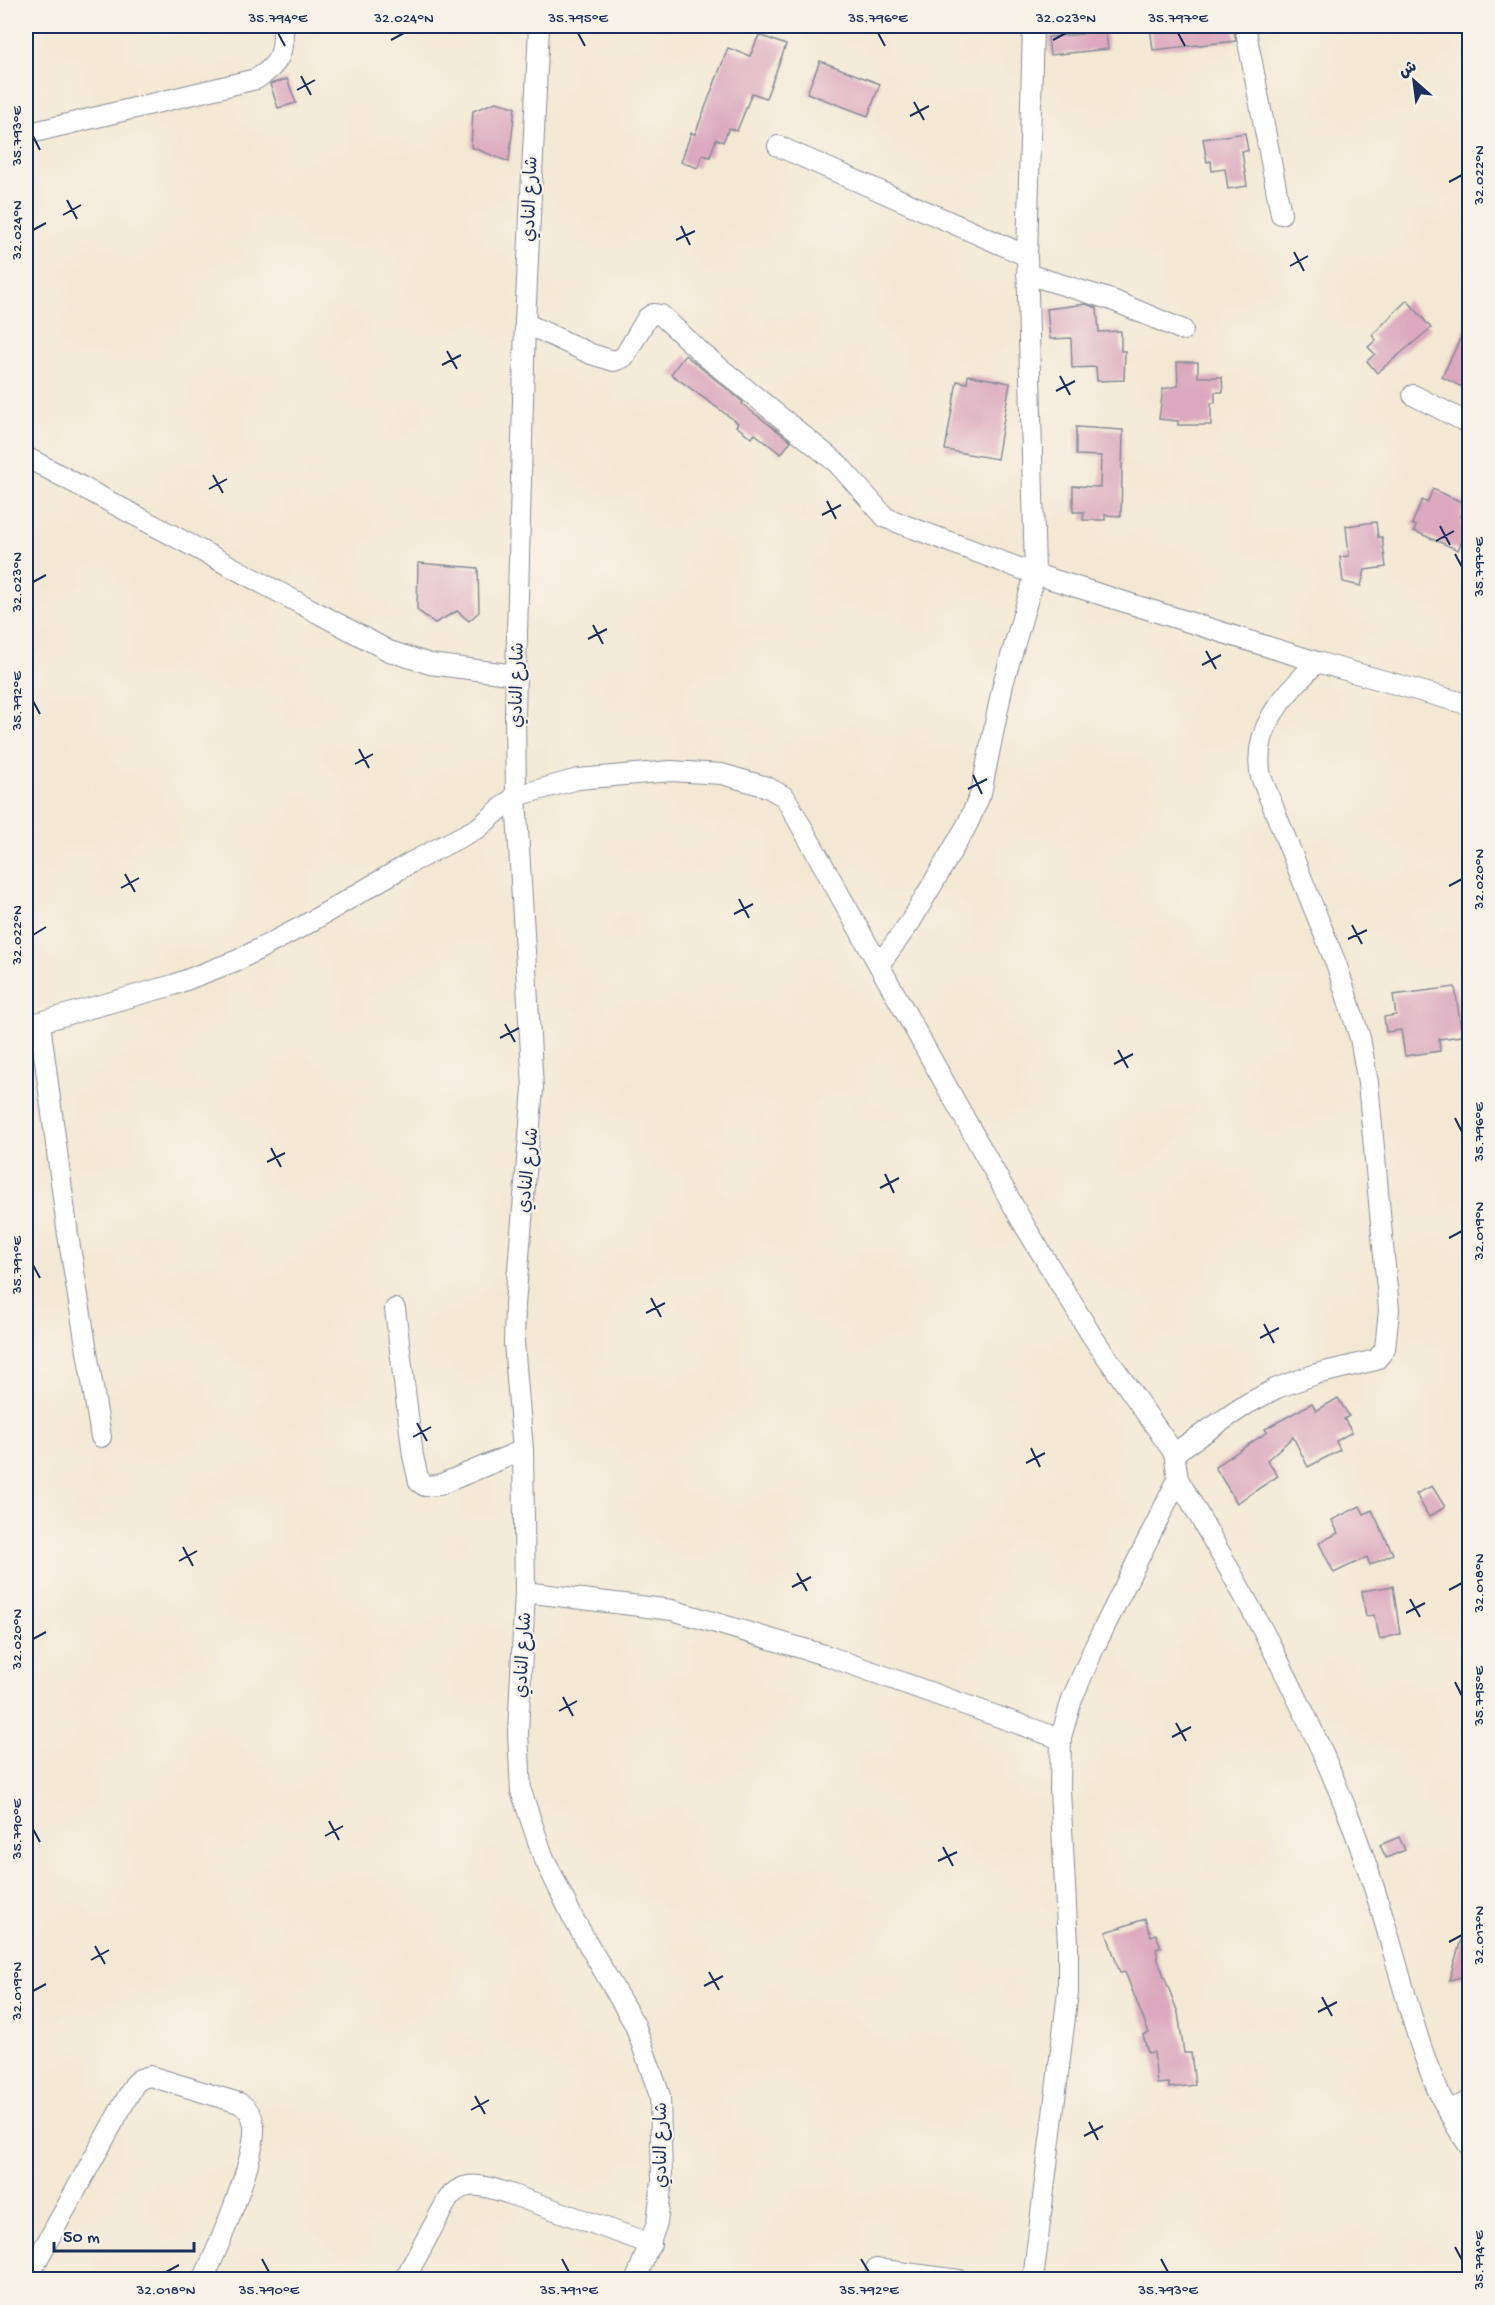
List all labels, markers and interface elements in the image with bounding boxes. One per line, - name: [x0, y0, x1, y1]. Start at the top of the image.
- text: 35.794°E: [248, 10, 308, 28]
- text: 32.024°N: [373, 10, 434, 28]
- text: 35.795°E: [547, 10, 608, 28]
- text: 35.796°E: [847, 10, 908, 28]
- text: 32.023°N: [1035, 10, 1096, 28]
- text: 35.797°E: [1147, 10, 1208, 28]
- north arrow: [1384, 51, 1444, 111]
- text: ش: [1396, 58, 1421, 83]
- text: 35.793°E: [9, 106, 27, 167]
- text: 32.022°N: [1471, 145, 1489, 206]
- street label: شارع النادي: [520, 156, 543, 242]
- text: 32.024°N: [9, 200, 27, 261]
- text: 35.797°E: [1471, 537, 1489, 598]
- text: 32.023°N: [9, 552, 27, 613]
- street label: شارع النادي: [507, 642, 530, 728]
- text: 35.792°E: [9, 671, 27, 732]
- text: 32.020°N: [1471, 848, 1489, 910]
- text: 32.022°N: [9, 905, 27, 966]
- text: 35.796°E: [1471, 1102, 1489, 1163]
- street label: شارع النادي: [515, 1126, 544, 1214]
- text: 32.019°N: [1471, 1202, 1489, 1261]
- text: 35.791°E: [9, 1235, 27, 1295]
- text: 32.018°N: [1471, 1553, 1489, 1614]
- text: 32.020°N: [9, 1608, 27, 1670]
- street label: شارع النادي: [512, 1612, 537, 1699]
- text: 35.795°E: [1471, 1666, 1489, 1727]
- text: 35.790°E: [9, 1798, 27, 1860]
- text: 32.017°N: [1471, 1905, 1489, 1965]
- text: 32.019°N: [9, 1962, 27, 2021]
- street label: شارع النادي: [652, 2102, 673, 2188]
- scale bar: [54, 2215, 194, 2253]
- text: 50 m: [63, 2228, 100, 2249]
- text: 35.794°E: [1471, 2230, 1489, 2290]
- text: 32.018°N: [135, 2282, 196, 2300]
- text: 35.790°E: [238, 2282, 300, 2300]
- text: 35.791°E: [539, 2282, 599, 2300]
- text: 35.792°E: [838, 2282, 899, 2300]
- text: 35.793°E: [1137, 2282, 1198, 2300]

